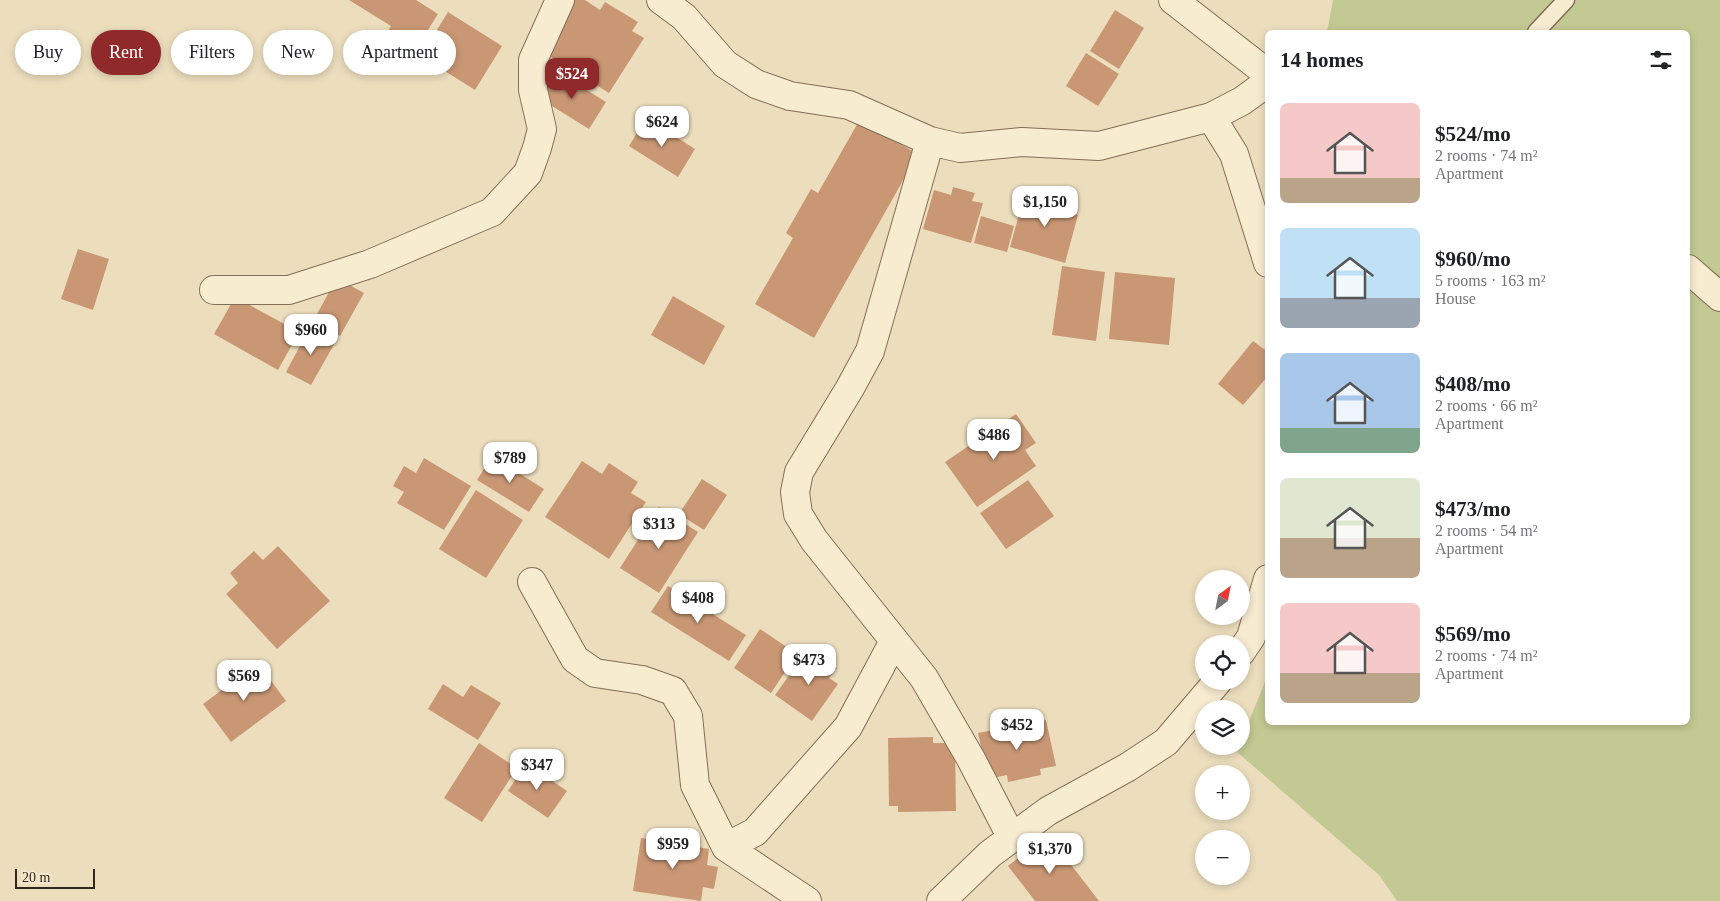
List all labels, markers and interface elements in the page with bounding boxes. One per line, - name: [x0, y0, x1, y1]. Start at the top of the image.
- chip: Buy: [15, 30, 81, 75]
- chip: Rent: [91, 30, 161, 75]
- chip: Filters: [171, 30, 253, 75]
- chip: New: [263, 30, 333, 75]
- chip: Apartment: [343, 30, 456, 75]
- icon: filters: [1647, 46, 1675, 74]
- text: 14 homes: [1280, 48, 1363, 72]
- pin: $524: [542, 58, 602, 100]
- text: $524: [556, 65, 588, 82]
- pin: $624: [632, 106, 692, 148]
- text: $624: [646, 113, 678, 130]
- text: $524/mo: [1435, 122, 1511, 146]
- icon: home: [1320, 123, 1380, 183]
- text: 2 rooms · 74 m²: [1435, 147, 1538, 164]
- text: Apartment: [1435, 165, 1503, 182]
- pin: $1,150: [1004, 186, 1086, 228]
- text: $1,150: [1023, 193, 1067, 210]
- text: $960/mo: [1435, 247, 1511, 271]
- icon: home: [1320, 248, 1380, 308]
- text: 5 rooms · 163 m²: [1435, 272, 1546, 289]
- text: House: [1435, 290, 1476, 307]
- pin: $960: [281, 314, 341, 356]
- text: $960: [295, 321, 327, 338]
- text: $408/mo: [1435, 372, 1511, 396]
- icon: home: [1320, 373, 1380, 433]
- text: 2 rooms · 66 m²: [1435, 397, 1538, 414]
- text: Apartment: [1435, 415, 1503, 432]
- pin: $486: [964, 418, 1024, 461]
- text: $486: [978, 426, 1010, 443]
- pin: $789: [480, 442, 540, 484]
- text: $789: [494, 449, 526, 466]
- text: $473/mo: [1435, 497, 1511, 521]
- icon: home: [1320, 498, 1380, 558]
- pin: $313: [629, 508, 689, 550]
- text: $313: [643, 515, 675, 532]
- text: 2 rooms · 54 m²: [1435, 522, 1538, 539]
- text: Apartment: [1435, 540, 1503, 557]
- north arrow: [1195, 570, 1250, 625]
- map controls: [1195, 570, 1250, 885]
- pin: $408: [668, 582, 728, 624]
- text: $408: [682, 589, 714, 606]
- text: $569/mo: [1435, 622, 1511, 646]
- icon: home: [1320, 623, 1380, 683]
- button: locate: [1195, 635, 1250, 690]
- pin: $473: [779, 644, 839, 686]
- text: 2 rooms · 74 m²: [1435, 647, 1538, 664]
- text: $473: [793, 651, 825, 668]
- pin: $569: [214, 660, 274, 702]
- text: Apartment: [1435, 665, 1503, 682]
- text: $569: [228, 667, 260, 684]
- button: layers: [1195, 700, 1250, 755]
- pin: $452: [987, 708, 1047, 751]
- text: $452: [1001, 716, 1033, 733]
- pin: $347: [507, 748, 567, 791]
- text: $347: [521, 756, 553, 773]
- button: +: [1195, 765, 1250, 820]
- pin: $959: [643, 828, 703, 870]
- button: −: [1195, 830, 1250, 885]
- pin: $1,370: [1009, 832, 1091, 875]
- text: $959: [657, 835, 689, 852]
- text: $1,370: [1028, 840, 1072, 857]
- scale bar: [15, 866, 95, 889]
- text: 20 m: [22, 870, 50, 885]

